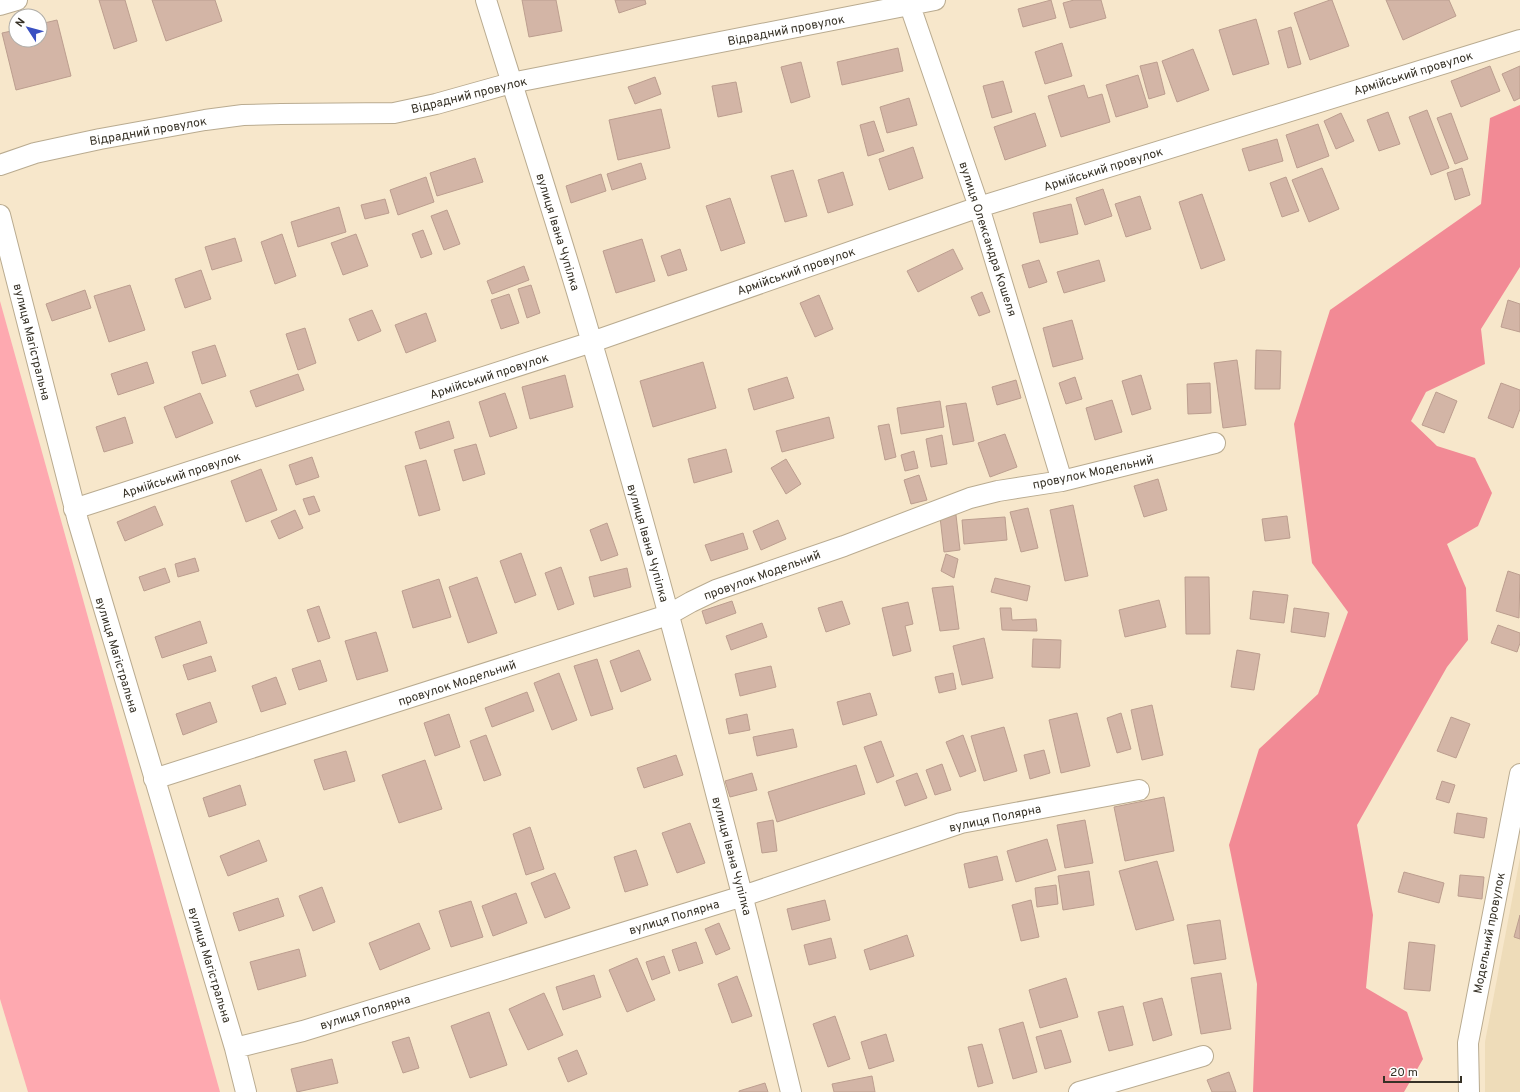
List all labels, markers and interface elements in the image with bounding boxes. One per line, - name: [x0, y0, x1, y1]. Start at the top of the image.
- north arrow: [8, 8, 48, 48]
- street label: Відрадний провулок: [726, 12, 846, 50]
- text: N: [13, 15, 29, 30]
- street label: Армійський провулок: [1352, 48, 1475, 100]
- street label: Відрадний провулок: [410, 74, 529, 118]
- street label: Відрадний провулок: [88, 114, 208, 150]
- street label: Армійський провулок: [1042, 144, 1165, 196]
- street label: вулиця Олександра Кошеля: [954, 160, 1020, 319]
- street label: вулиця Івана Чупілка: [532, 172, 583, 293]
- street label: Армійський провулок: [735, 244, 858, 300]
- street label: вулиця Магістральна: [9, 282, 53, 402]
- street label: Армійський провулок: [428, 350, 551, 404]
- street label: Армійський провулок: [120, 449, 243, 503]
- street label: провулок Модельний: [1031, 452, 1155, 494]
- street label: вулиця Івана Чупілка: [623, 482, 672, 604]
- street label: провулок Модельний: [702, 547, 823, 605]
- street label: вулиця Магістральна: [91, 596, 141, 715]
- street label: провулок Модельний: [396, 657, 518, 711]
- street label: вулиця Івана Чупілка: [707, 795, 755, 917]
- street label: вулиця Полярна: [948, 801, 1043, 837]
- street label: Модельний провулок: [1470, 871, 1510, 995]
- street label: вулиця Полярна: [627, 897, 721, 939]
- street label: вулиця Магістральна: [184, 906, 234, 1025]
- street label: вулиця Полярна: [318, 992, 412, 1034]
- scale bar: [1384, 1058, 1461, 1084]
- text: 20 m: [1390, 1065, 1418, 1081]

